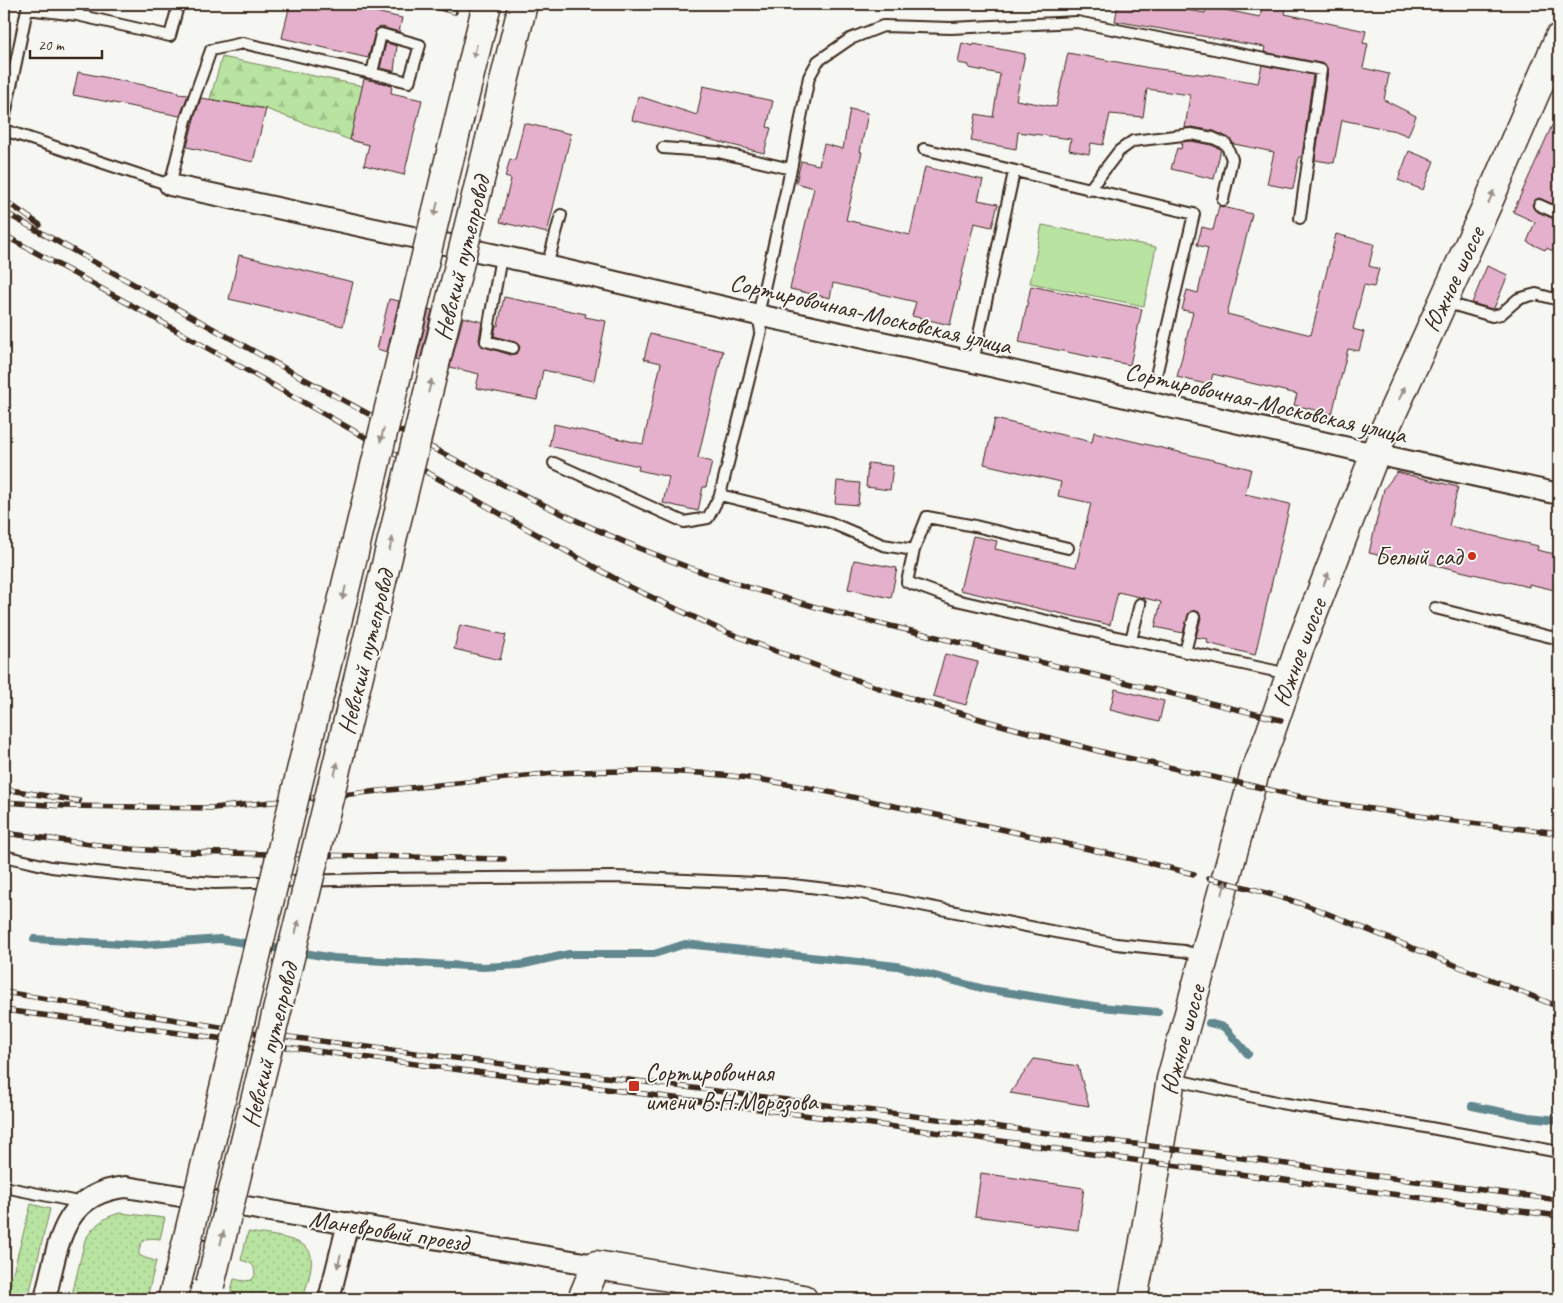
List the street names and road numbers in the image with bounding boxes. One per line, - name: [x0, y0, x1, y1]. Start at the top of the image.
- street label: Невский путепровод: [426, 170, 499, 344]
- street label: Южное шоссе: [1416, 220, 1493, 337]
- street label: Сортировочная-Московская улица: [727, 266, 1017, 362]
- street label: Сортировочная-Московская улица: [1122, 355, 1412, 451]
- street label: Невский путепровод: [330, 564, 403, 738]
- street label: Южное шоссе: [1266, 592, 1335, 711]
- street label: Невский путепровод: [234, 957, 307, 1131]
- street label: Южное шоссе: [1154, 980, 1214, 1097]
- street label: Маневровый проезд: [307, 1203, 473, 1260]

